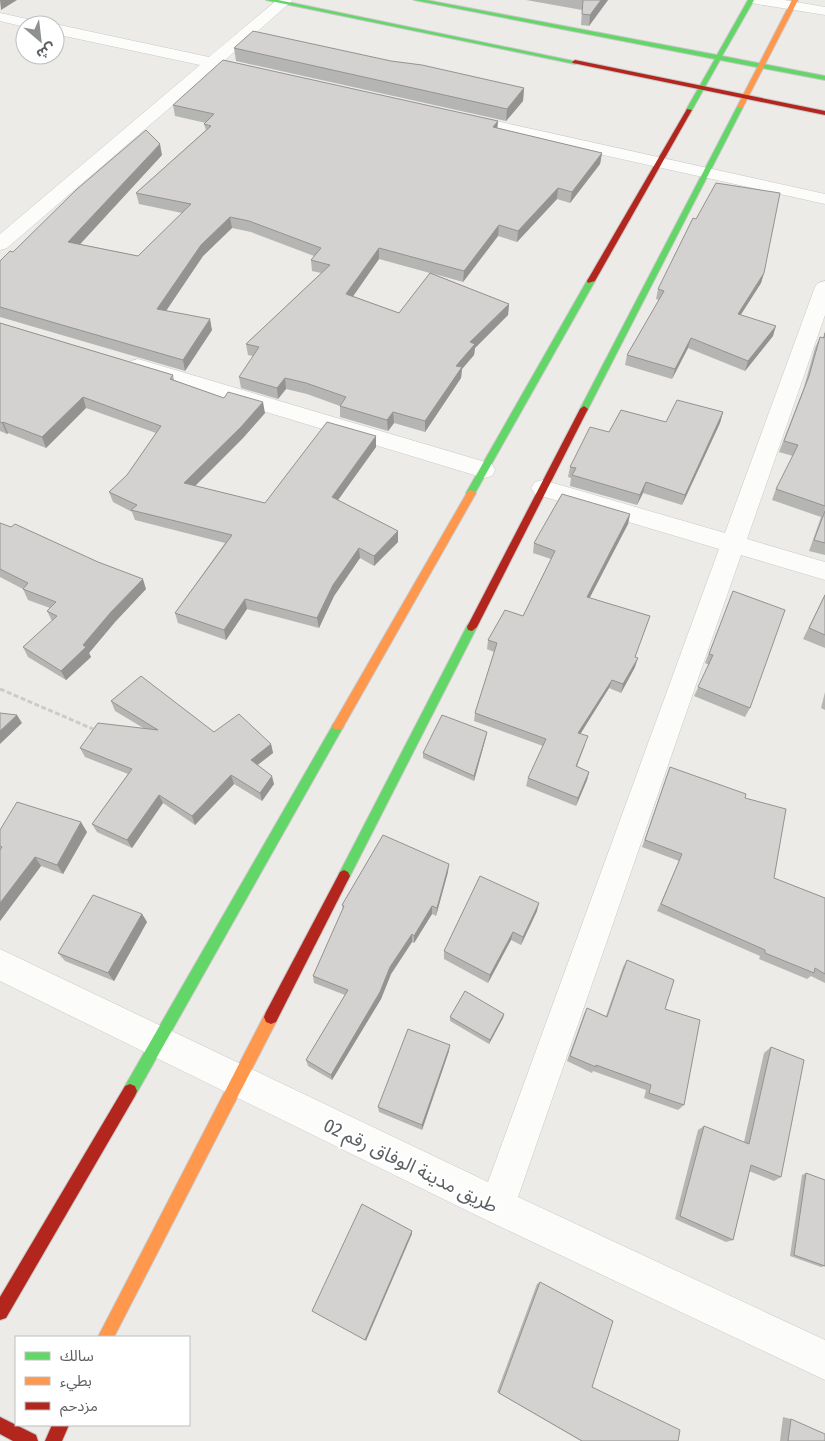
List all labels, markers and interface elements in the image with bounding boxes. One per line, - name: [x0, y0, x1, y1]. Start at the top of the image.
- north arrow: [15, 15, 65, 65]
- text: ش: [33, 39, 58, 63]
- street label: طريق مدينة الوفاق رقم 02: [319, 1113, 502, 1220]
- legend: [15, 1336, 190, 1426]
- text: سالك: [60, 1347, 94, 1365]
- text: بطيء: [60, 1372, 92, 1392]
- text: مزدحم: [60, 1397, 98, 1417]

